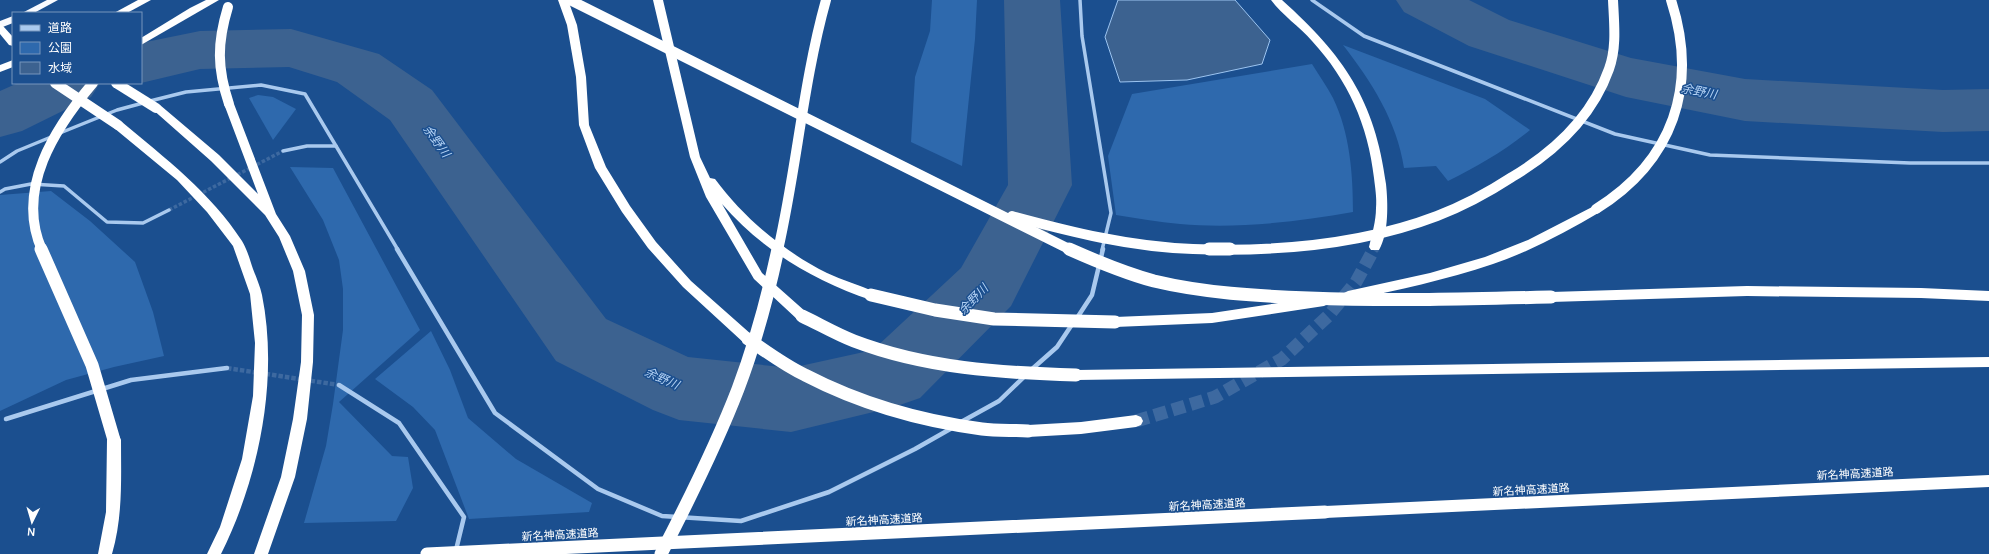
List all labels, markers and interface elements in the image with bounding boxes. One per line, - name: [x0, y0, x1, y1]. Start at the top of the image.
- legend: [12, 12, 142, 84]
- text: 道路: [48, 19, 72, 36]
- text: 公園: [48, 39, 72, 56]
- text: 水域: [48, 59, 72, 76]
- water label: 余野川: [1680, 79, 1720, 103]
- water label: 余野川: [420, 121, 456, 162]
- water label: 余野川: [954, 279, 993, 318]
- water label: 余野川: [642, 363, 684, 394]
- street label: 新名神高速道路: [1816, 463, 1894, 483]
- street label: 新名神高速道路: [1492, 479, 1570, 499]
- street label: 新名神高速道路: [1168, 494, 1246, 514]
- north arrow: [12, 502, 52, 542]
- street label: 新名神高速道路: [845, 509, 923, 529]
- street label: 新名神高速道路: [521, 524, 599, 544]
- text: N: [26, 525, 36, 540]

